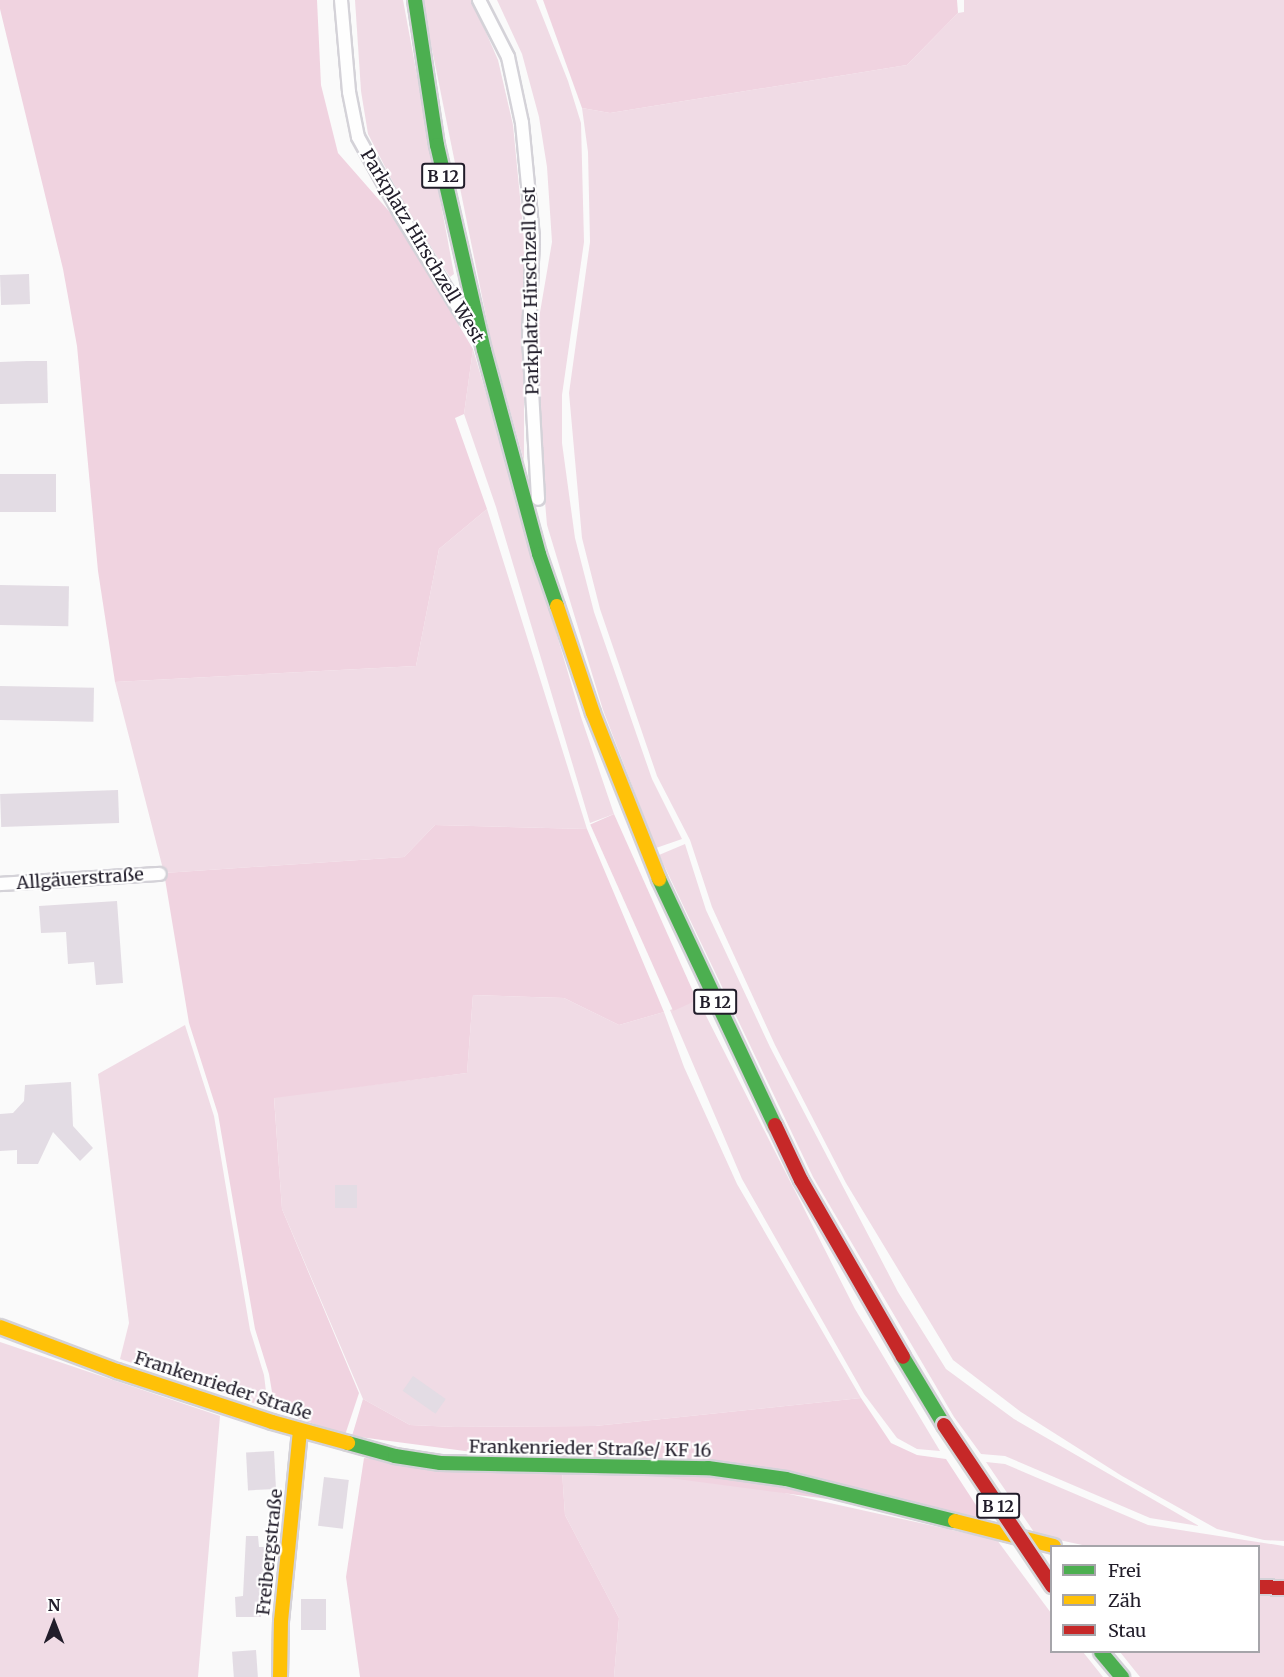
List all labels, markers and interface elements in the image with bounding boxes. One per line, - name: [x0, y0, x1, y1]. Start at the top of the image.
- street label: Parkplatz Hirschzell West: [356, 145, 488, 347]
- road number: B 12: [420, 163, 466, 189]
- street label: Parkplatz Hirschzell Ost: [518, 187, 544, 395]
- street label: Allgäuerstraße: [16, 864, 144, 894]
- road number: B 12: [692, 989, 738, 1015]
- street label: Frankenrieder Straße: [132, 1347, 314, 1425]
- street label: Frankenrieder Straße/ KF 16: [469, 1436, 711, 1462]
- street label: Freibergstraße: [253, 1488, 287, 1616]
- road number: B 12: [976, 1493, 1020, 1519]
- legend: [1050, 1545, 1260, 1653]
- text: Frei: [1108, 1559, 1141, 1582]
- text: Zäh: [1108, 1589, 1141, 1612]
- north arrow: [24, 1593, 84, 1653]
- text: N: [48, 1595, 60, 1615]
- text: Stau: [1108, 1619, 1146, 1642]

